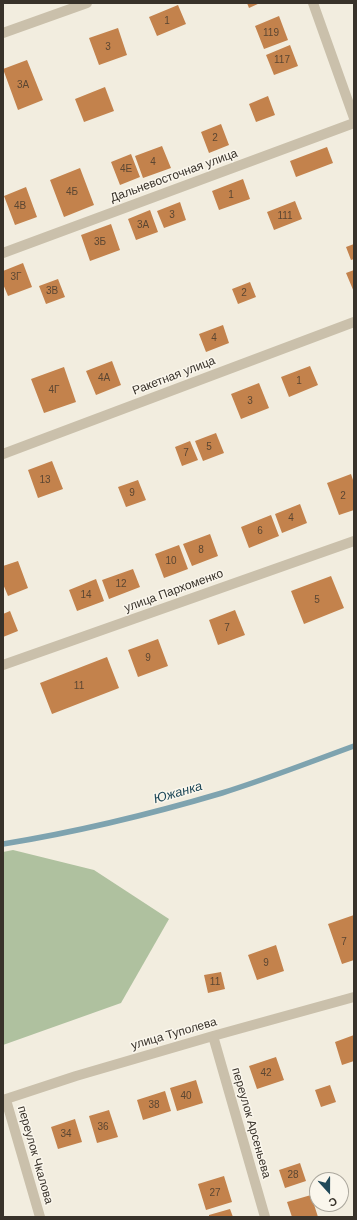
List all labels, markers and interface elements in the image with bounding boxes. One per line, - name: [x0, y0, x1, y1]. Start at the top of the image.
- house number: 1: [164, 15, 170, 27]
- house number: 119: [263, 27, 279, 39]
- house number: 3: [105, 41, 111, 53]
- house number: 117: [274, 54, 290, 66]
- house number: 3А: [17, 79, 29, 91]
- house number: 2: [212, 132, 218, 144]
- street label: Дальневосточная улица: [108, 146, 240, 206]
- house number: 4: [150, 156, 156, 168]
- house number: 4Е: [120, 163, 132, 175]
- house number: 4Б: [66, 186, 78, 198]
- house number: 1: [228, 189, 234, 201]
- house number: 4В: [14, 200, 26, 212]
- house number: 3: [169, 209, 175, 221]
- house number: 111: [277, 210, 293, 222]
- house number: 3А: [137, 219, 149, 231]
- house number: 3Б: [94, 236, 106, 248]
- house number: 3Г: [11, 271, 21, 283]
- house number: 3В: [46, 285, 58, 297]
- house number: 2: [241, 287, 247, 299]
- house number: 4: [211, 332, 217, 344]
- street label: Ракетная улица: [131, 354, 217, 398]
- house number: 4А: [98, 372, 110, 384]
- house number: 1: [296, 375, 302, 387]
- house number: 4Г: [49, 384, 59, 396]
- house number: 3: [247, 395, 253, 407]
- house number: 5: [206, 441, 212, 453]
- house number: 7: [183, 447, 189, 459]
- house number: 13: [39, 474, 51, 486]
- house number: 9: [129, 487, 135, 499]
- house number: 2: [340, 490, 346, 502]
- house number: 4: [288, 512, 294, 524]
- house number: 6: [257, 525, 263, 537]
- house number: 8: [198, 544, 204, 556]
- house number: 10: [165, 555, 177, 567]
- street label: улица Пархоменко: [123, 566, 225, 616]
- house number: 12: [115, 578, 127, 590]
- house number: 14: [80, 589, 92, 601]
- house number: 5: [314, 594, 320, 606]
- house number: 7: [224, 622, 230, 634]
- house number: 9: [145, 652, 151, 664]
- house number: 11: [74, 680, 84, 692]
- water label: Южанка: [152, 779, 204, 807]
- house number: 7: [341, 936, 347, 948]
- house number: 9: [263, 957, 269, 969]
- house number: 11: [210, 976, 220, 988]
- street label: улица Туполева: [129, 1015, 219, 1053]
- street label: переулок Арсеньева: [228, 1066, 274, 1180]
- house number: 42: [260, 1067, 272, 1079]
- house number: 40: [180, 1090, 192, 1102]
- house number: 38: [148, 1099, 160, 1111]
- street label: переулок Чкалова: [14, 1104, 56, 1206]
- house number: 36: [97, 1121, 109, 1133]
- house number: 34: [60, 1128, 72, 1140]
- house number: 28: [287, 1169, 299, 1181]
- north arrow: [309, 1172, 349, 1212]
- house number: 27: [209, 1187, 221, 1199]
- text: С: [327, 1195, 339, 1209]

